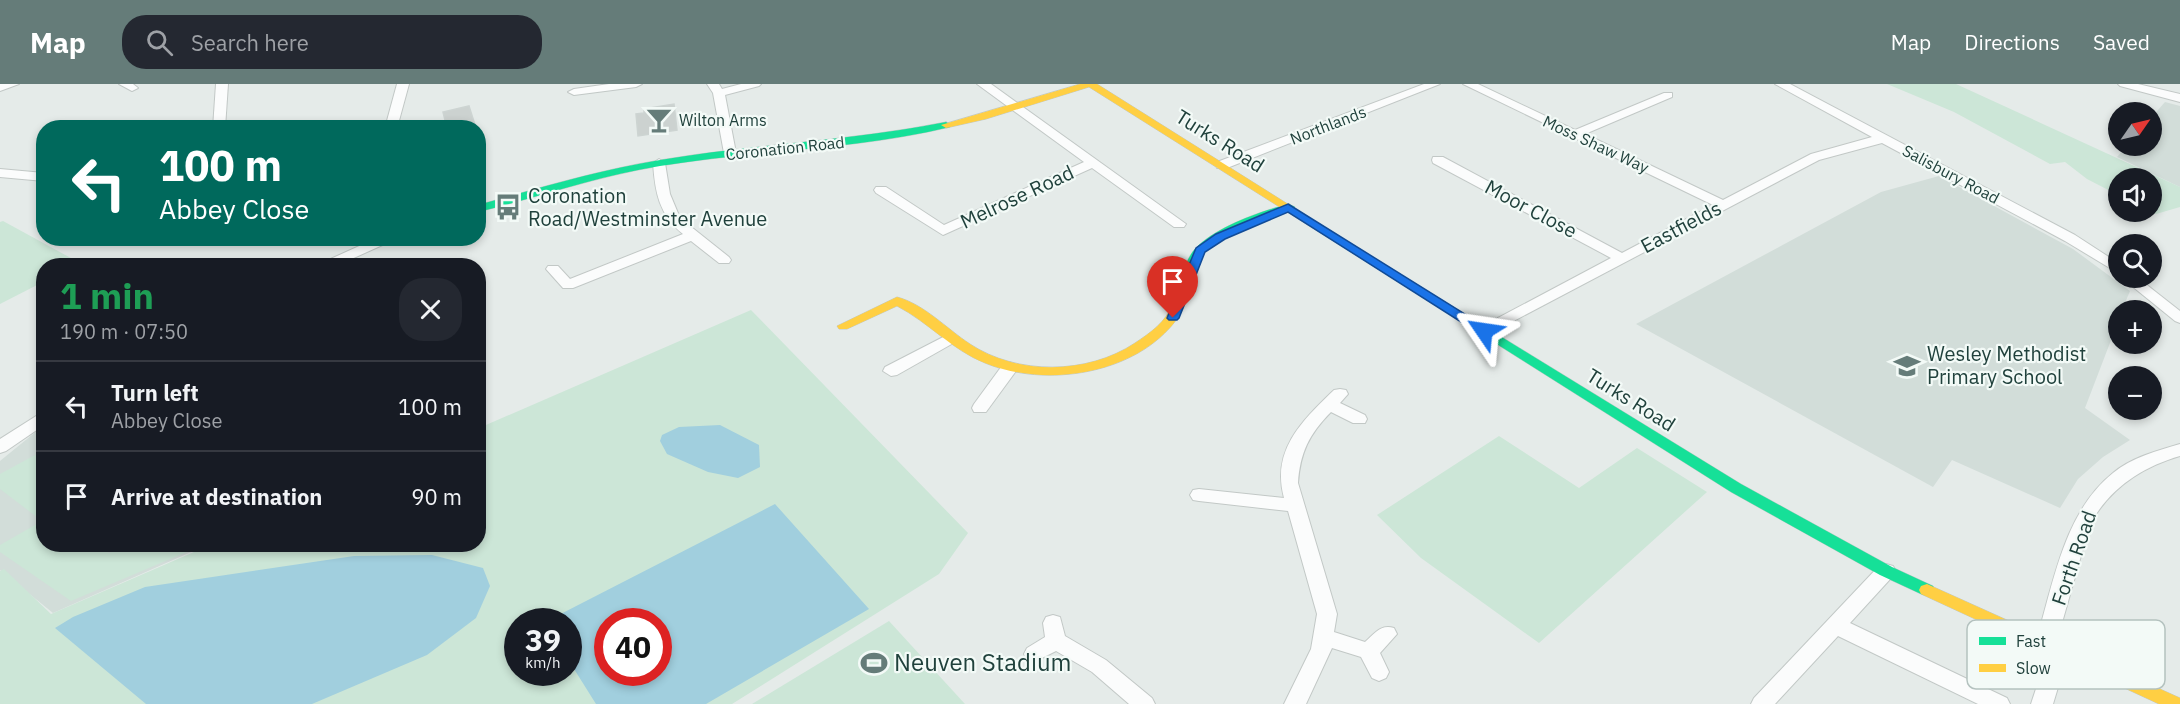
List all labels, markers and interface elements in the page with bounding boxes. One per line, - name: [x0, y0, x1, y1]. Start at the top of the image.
- search box: [122, 15, 542, 69]
- text: Map: [30, 24, 86, 61]
- icon: search: [143, 26, 176, 59]
- text: Search here: [191, 28, 309, 57]
- text: Map: [1891, 28, 1931, 56]
- text: Directions: [1964, 28, 2060, 56]
- text: Saved: [2093, 28, 2150, 56]
- street label: Northlands: [1287, 101, 1369, 149]
- north arrow: [2108, 102, 2162, 156]
- map controls: [2108, 102, 2162, 420]
- street label: Turks Road: [1171, 103, 1270, 178]
- bar icon: Wilton Arms: [644, 105, 674, 135]
- place label: Wilton Arms: [679, 110, 767, 130]
- street label: Moss Shaw Way: [1540, 111, 1652, 177]
- street label: Coronation Road: [725, 132, 845, 164]
- text: 100 m: [159, 138, 282, 193]
- street label: Salisbury Road: [1899, 140, 2003, 208]
- icon: left: [60, 144, 138, 222]
- street label: Melrose Road: [956, 158, 1078, 235]
- button: sound: [2108, 168, 2162, 222]
- street label: Moor Close: [1481, 173, 1582, 244]
- place label: Coronation Road/Westminster Avenue: [528, 182, 767, 232]
- text: Abbey Close: [159, 191, 309, 226]
- bus stop icon: Coronation Road/Westminster Avenue: [493, 192, 523, 222]
- street label: Eastfields: [1636, 194, 1726, 259]
- button: search: [2108, 234, 2162, 288]
- pin: [1147, 256, 1198, 318]
- icon: arrive: [1156, 265, 1189, 298]
- text: 1 min: [60, 272, 154, 319]
- button: close: [399, 278, 462, 341]
- position arrow: [1452, 299, 1516, 363]
- button: +: [2108, 300, 2162, 354]
- text: 190 m · 07:50: [60, 318, 188, 345]
- place label: Wesley Methodist Primary School: [1927, 340, 2086, 390]
- school or university icon: Wesley Methodist Primary School: [1892, 351, 1922, 381]
- street label: Turks Road: [1582, 362, 1681, 437]
- button: −: [2108, 366, 2162, 420]
- text: Turn left: [111, 378, 199, 407]
- icon: left: [60, 390, 93, 423]
- text: 100 m: [398, 392, 462, 421]
- text: Abbey Close: [111, 407, 222, 434]
- icon: arrive: [60, 480, 93, 513]
- text: Arrive at destination: [111, 482, 322, 511]
- text: 90 m: [411, 482, 462, 511]
- street label: Forth Road: [2045, 507, 2102, 609]
- speed limit sign: 40: [594, 608, 672, 686]
- text: 39: [525, 620, 561, 659]
- legend: [1967, 620, 2165, 689]
- text: Fast: [2016, 631, 2046, 651]
- place label: Neuven Stadium: [894, 646, 1072, 678]
- sports icon: Neuven Stadium: [859, 648, 889, 678]
- text: km/h: [525, 653, 561, 672]
- text: Slow: [2016, 658, 2051, 678]

